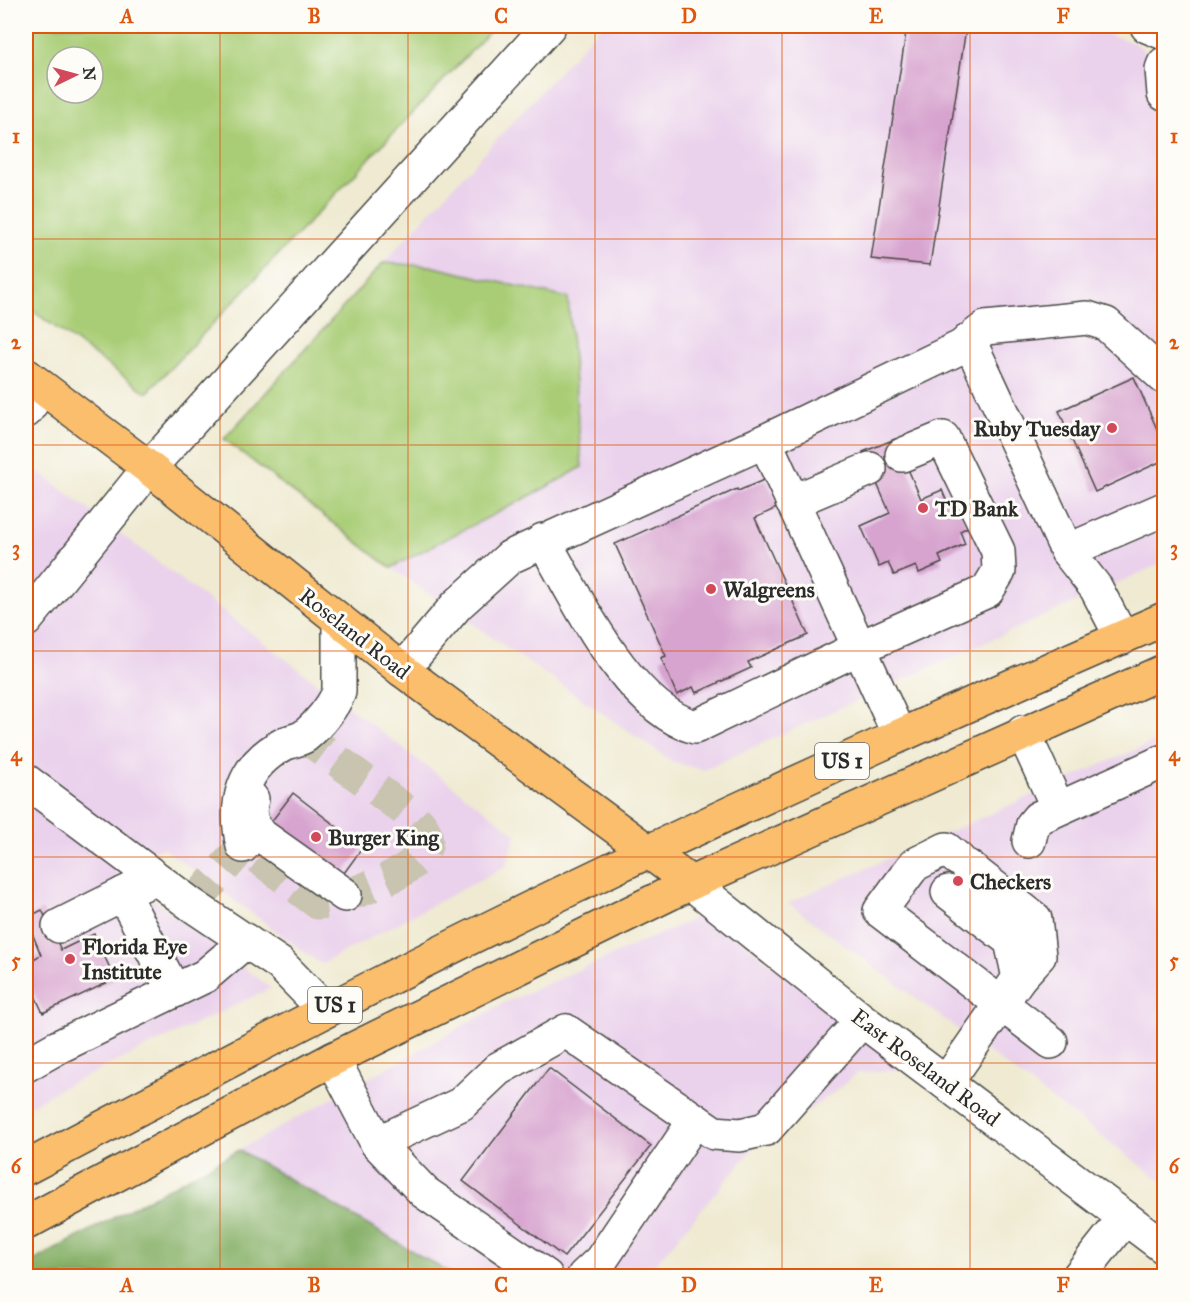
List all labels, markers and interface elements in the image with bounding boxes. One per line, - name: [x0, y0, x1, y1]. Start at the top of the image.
- text: A: [118, 4, 134, 28]
- text: B: [307, 4, 321, 28]
- text: C: [494, 4, 508, 28]
- text: D: [681, 4, 697, 28]
- text: E: [869, 4, 884, 28]
- text: F: [1056, 4, 1070, 28]
- north arrow: [45, 45, 105, 105]
- text: N: [79, 66, 100, 82]
- text: 1: [12, 124, 20, 148]
- text: 1: [1170, 124, 1178, 148]
- text: 2: [11, 330, 22, 354]
- text: 2: [1169, 330, 1180, 354]
- place label: Ruby Tuesday: [974, 415, 1102, 442]
- marker: Ruby Tuesday: [1105, 421, 1119, 435]
- place label: TD Bank: [934, 495, 1019, 522]
- marker: TD Bank: [916, 501, 930, 515]
- text: 3: [12, 536, 20, 561]
- text: 3: [1170, 536, 1178, 561]
- place label: Walgreens: [723, 576, 815, 603]
- street label: Roseland Road: [294, 582, 416, 685]
- marker: Walgreens: [704, 582, 718, 596]
- text: 4: [10, 742, 22, 767]
- text: 4: [1168, 742, 1180, 767]
- road number: US 1: [815, 743, 869, 779]
- place label: Burger King: [328, 824, 439, 851]
- marker: Burger King: [309, 830, 323, 844]
- place label: Checkers: [970, 868, 1051, 895]
- marker: Checkers: [951, 874, 965, 888]
- place label: Florida Eye Institute: [82, 933, 187, 985]
- text: 5: [11, 948, 21, 972]
- text: 5: [1169, 948, 1179, 972]
- marker: Florida Eye Institute: [63, 952, 77, 966]
- road number: US 1: [308, 987, 362, 1023]
- street label: East Roseland Road: [846, 1003, 1005, 1132]
- text: 6: [11, 1154, 23, 1178]
- text: 6: [1169, 1154, 1181, 1178]
- text: A: [118, 1273, 134, 1297]
- text: B: [307, 1273, 321, 1297]
- text: C: [494, 1273, 508, 1297]
- text: D: [681, 1273, 697, 1297]
- text: E: [869, 1273, 884, 1297]
- text: F: [1056, 1273, 1070, 1297]

